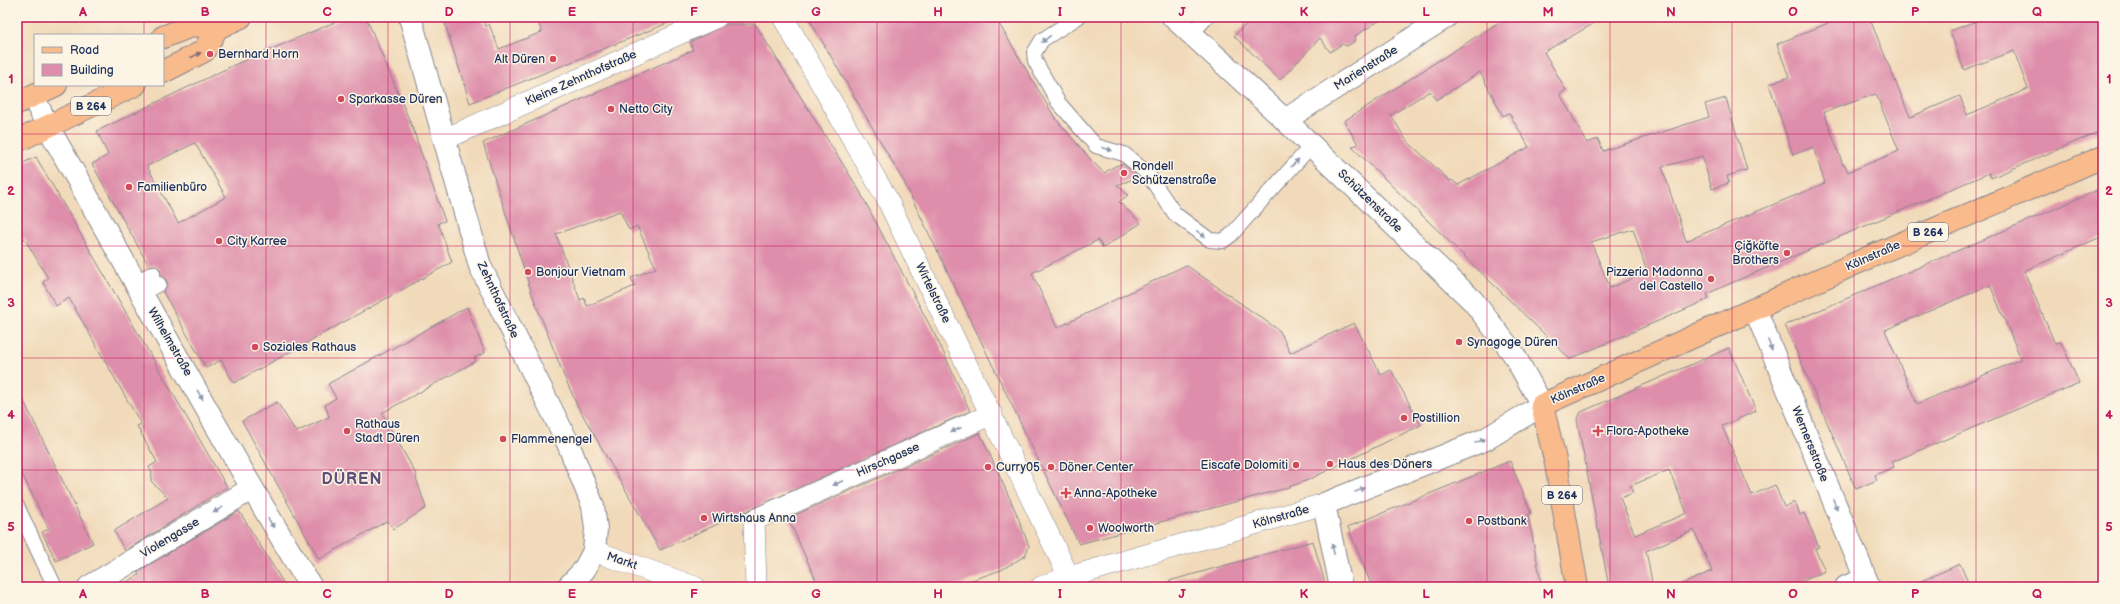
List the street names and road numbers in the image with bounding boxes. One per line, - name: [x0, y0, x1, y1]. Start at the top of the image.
- street label: Marienstraße: [1331, 42, 1401, 94]
- street label: Kleine Zehnthofstraße: [523, 47, 639, 109]
- road number: B 264: [71, 97, 111, 115]
- street label: Schützenstraße: [1334, 166, 1406, 236]
- road number: B 264: [1908, 223, 1948, 241]
- street label: Kölnstraße: [1843, 237, 1903, 275]
- street label: Zehnthofstraße: [473, 258, 522, 341]
- street label: Wirtelstraße: [912, 260, 954, 326]
- street label: Wilhelmstraße: [144, 305, 196, 379]
- street label: Kölnstraße: [1548, 370, 1608, 408]
- street label: Wernersstraße: [1788, 404, 1832, 484]
- street label: Hirschgasse: [854, 439, 922, 481]
- road number: B 264: [1542, 486, 1582, 504]
- street label: Kölnstraße: [1251, 502, 1311, 532]
- street label: Violengasse: [138, 515, 202, 561]
- street label: Markt: [605, 549, 640, 573]

